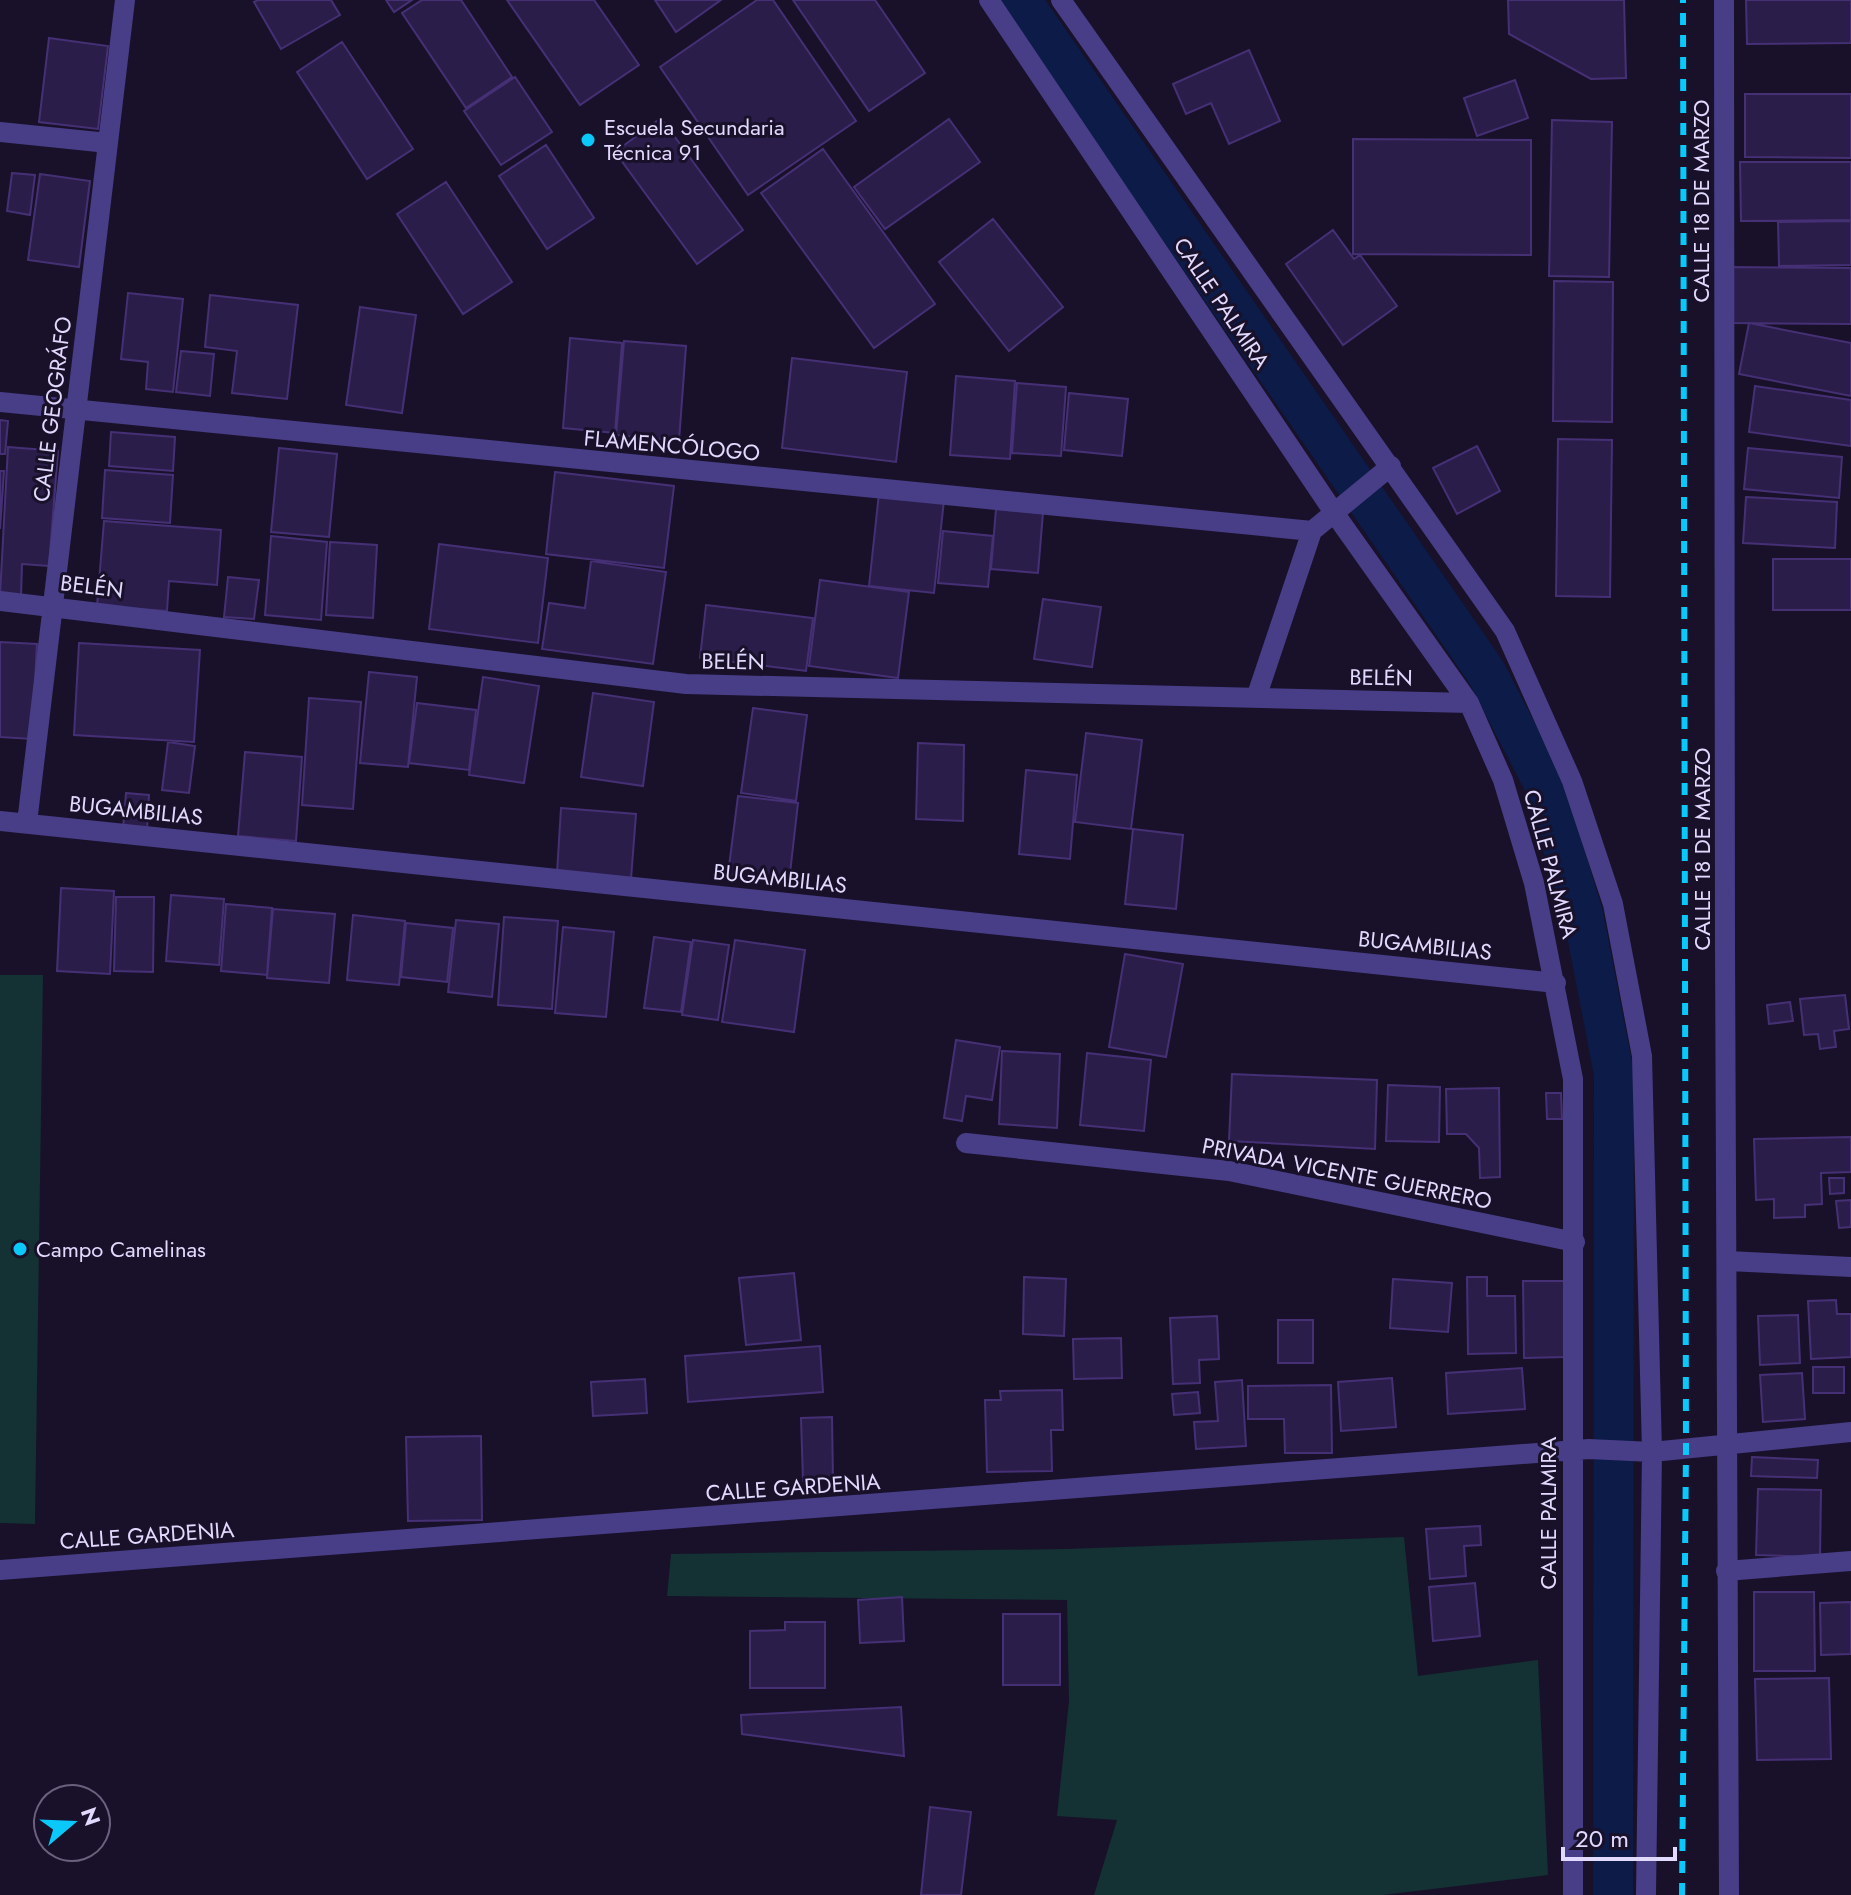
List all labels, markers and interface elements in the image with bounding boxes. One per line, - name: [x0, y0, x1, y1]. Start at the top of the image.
- street label: CALLE 18 DE MARZO: [1685, 100, 1717, 302]
- place label: Escuela Secundaria Técnica 91: [604, 111, 785, 168]
- marker: Escuela Secundaria Técnica 91: [579, 131, 597, 149]
- street label: CALLE PALMIRA: [1166, 231, 1278, 376]
- street label: CALLE GEOGRÁFO: [25, 314, 79, 504]
- street label: FLAMENCÓLOGO: [583, 421, 761, 469]
- street label: BELÉN: [59, 566, 125, 606]
- street label: BELÉN: [701, 644, 765, 678]
- street label: BELÉN: [1349, 660, 1413, 694]
- street label: CALLE 18 DE MARZO: [1686, 748, 1718, 950]
- street label: CALLE PALMIRA: [1516, 786, 1586, 942]
- street label: BUGAMBILIAS: [68, 787, 204, 833]
- street label: BUGAMBILIAS: [712, 855, 848, 901]
- street label: BUGAMBILIAS: [1357, 922, 1493, 968]
- street label: PRIVADA VICENTE GUERRERO: [1199, 1129, 1495, 1217]
- place label: Campo Camelinas: [36, 1233, 206, 1265]
- marker: Campo Camelinas: [11, 1240, 29, 1258]
- street label: CALLE PALMIRA: [1532, 1436, 1564, 1589]
- street label: CALLE GARDENIA: [705, 1465, 882, 1509]
- street label: CALLE GARDENIA: [59, 1513, 236, 1557]
- north arrow: [32, 1783, 112, 1863]
- text: N: [73, 1803, 109, 1830]
- scale bar: [1563, 1811, 1675, 1861]
- text: 20 m: [1575, 1821, 1629, 1856]

